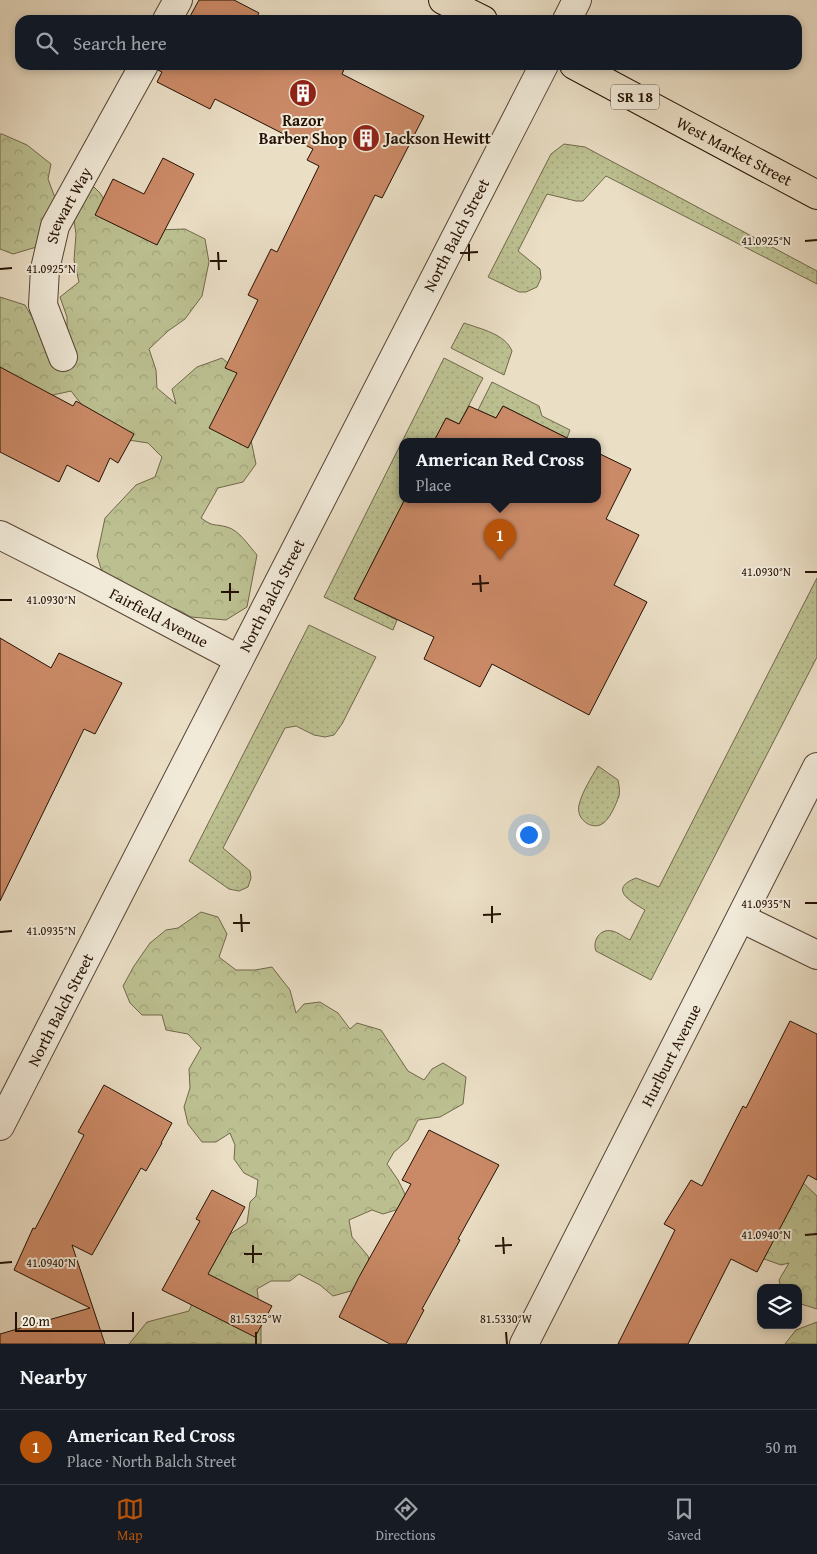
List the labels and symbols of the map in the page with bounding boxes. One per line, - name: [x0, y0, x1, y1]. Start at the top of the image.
- building icon: Razor Barber Shop: [288, 78, 318, 108]
- road number: SR 18: [611, 84, 659, 110]
- place label: Razor Barber Shop: [259, 108, 347, 150]
- street label: West Market Street: [672, 110, 797, 192]
- building icon: Jackson Hewitt: [351, 123, 381, 153]
- place label: Jackson Hewitt: [382, 126, 491, 150]
- street label: Stewart Way: [39, 162, 97, 246]
- street label: North Balch Street: [417, 174, 495, 296]
- text: 41.0925°N: [741, 232, 791, 249]
- text: 41.0925°N: [26, 260, 76, 277]
- pin: 1: [484, 519, 516, 560]
- street label: North Balch Street: [233, 534, 311, 656]
- text: 41.0930°N: [741, 563, 791, 580]
- street label: Fairfield Avenue: [105, 581, 213, 653]
- text: 41.0930°N: [26, 591, 76, 608]
- your location: [516, 822, 542, 848]
- text: 41.0935°N: [741, 895, 791, 912]
- text: 41.0935°N: [26, 922, 76, 939]
- street label: North Balch Street: [21, 948, 99, 1070]
- street label: Hurlburt Avenue: [635, 1000, 707, 1111]
- text: 41.0940°N: [741, 1226, 791, 1243]
- text: 41.0940°N: [26, 1254, 76, 1271]
- scale bar: [15, 1309, 134, 1332]
- text: 81.5325°W: [230, 1310, 283, 1327]
- text: 81.5330°W: [480, 1310, 533, 1327]

